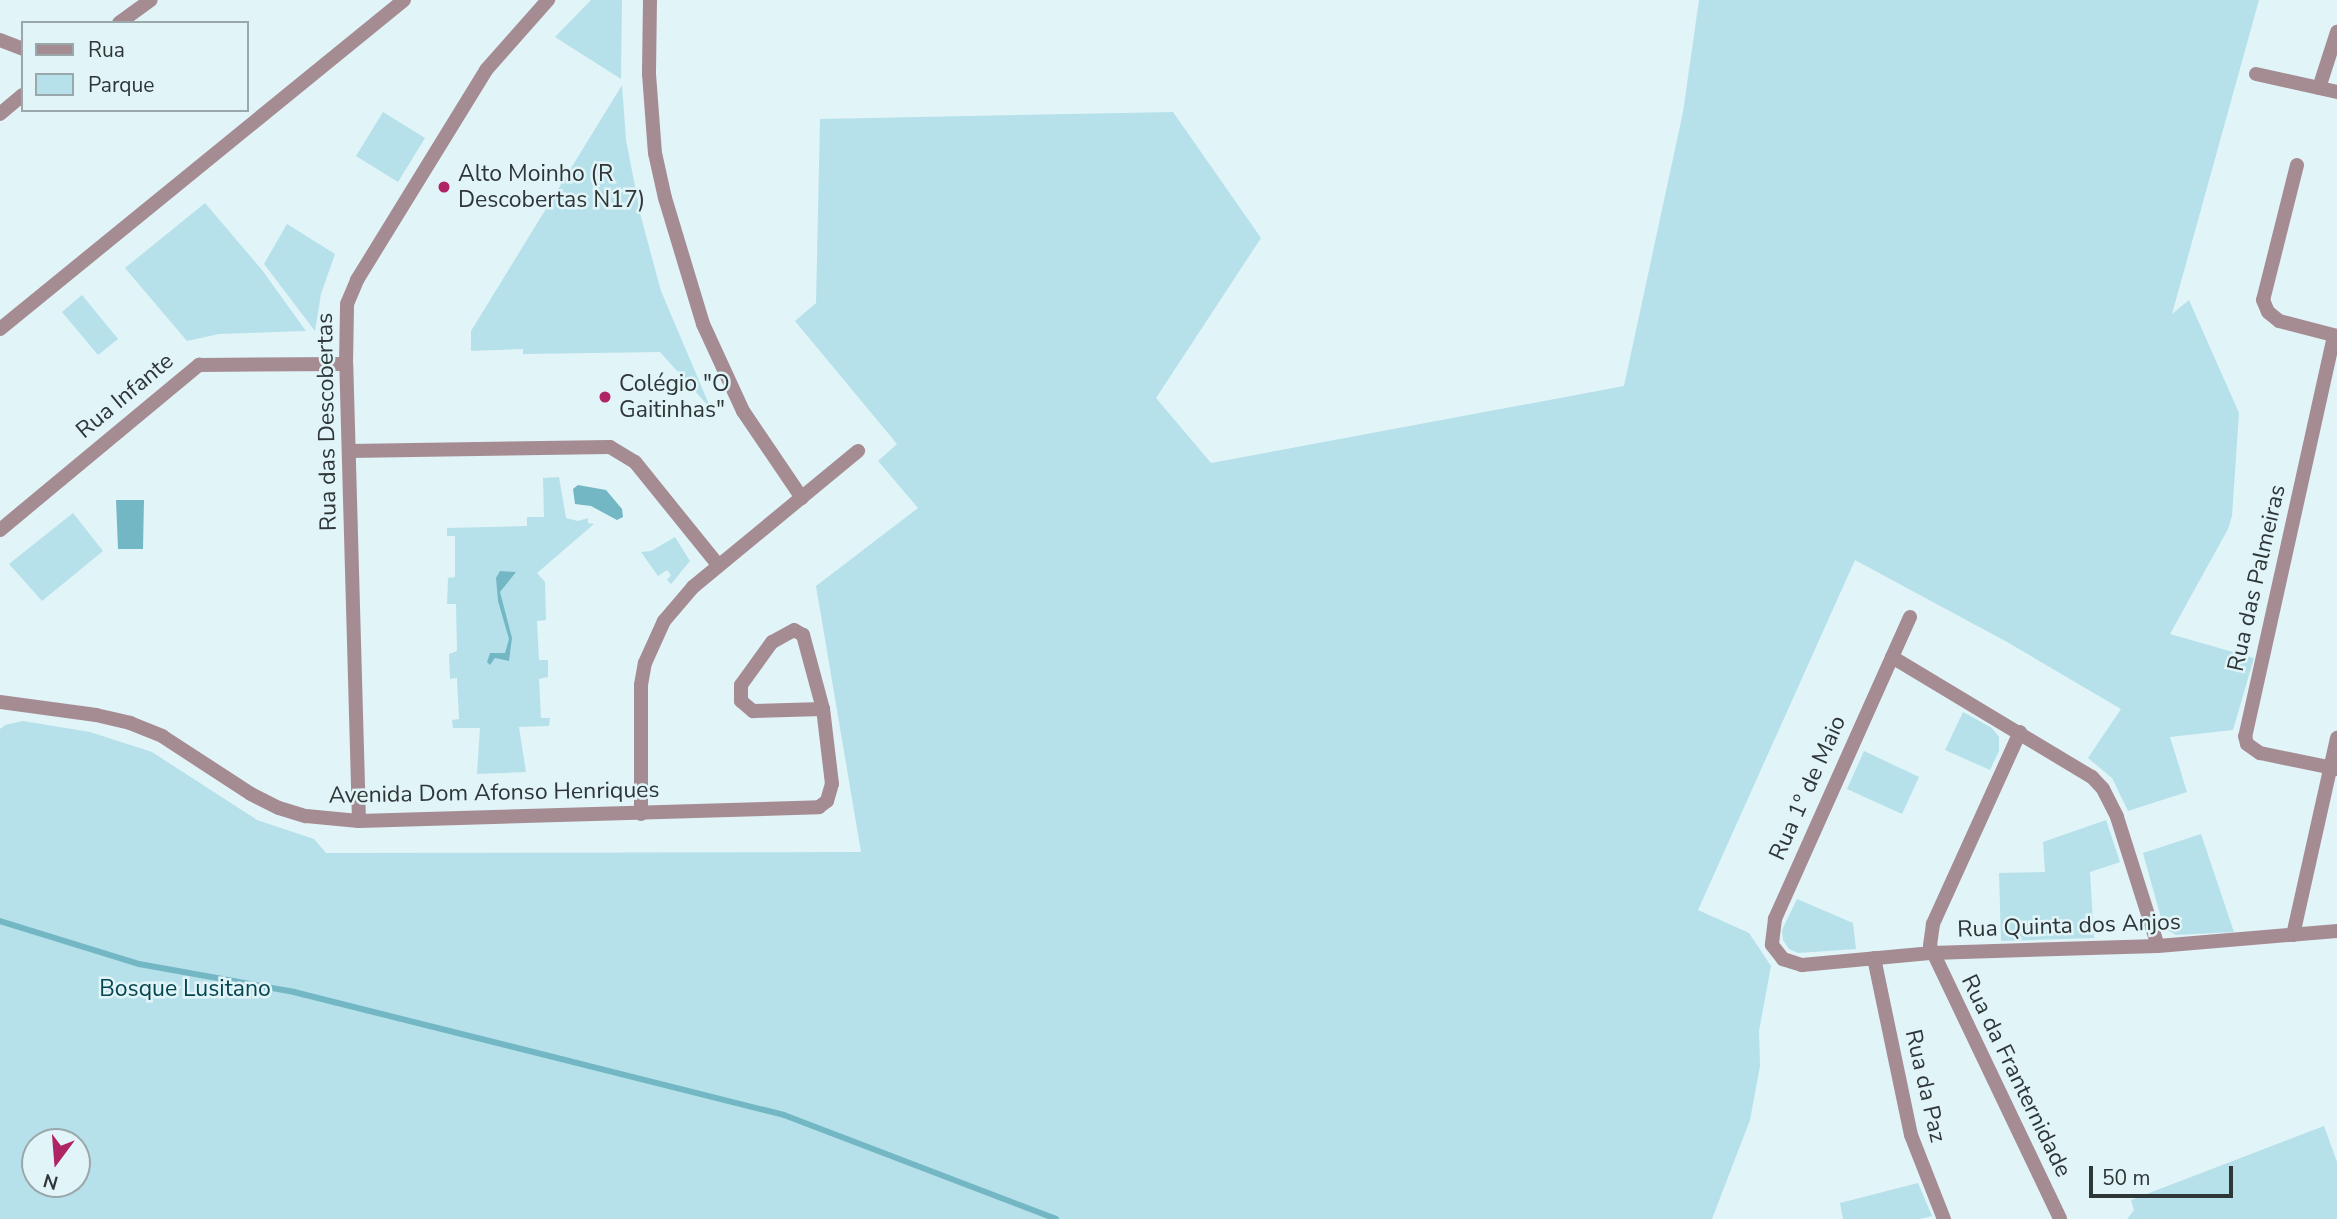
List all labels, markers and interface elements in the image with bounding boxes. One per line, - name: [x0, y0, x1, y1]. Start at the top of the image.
- legend: [21, 21, 248, 112]
- text: Rua: [88, 36, 125, 64]
- text: Parque: [88, 71, 155, 99]
- place label: Alto Moinho (R Descobertas N17): [458, 160, 645, 214]
- marker: Alto Moinho (R Descobertas N17): [436, 179, 452, 195]
- street label: Rua das Descobertas: [311, 313, 343, 531]
- street label: Rua Infante: [71, 347, 179, 445]
- place label: Colégio "O Gaitinhas": [619, 370, 730, 424]
- marker: Colégio "O Gaitinhas": [597, 389, 613, 405]
- street label: Rua das Palmeiras: [2222, 482, 2292, 674]
- street label: Rua 1º de Maio: [1764, 711, 1852, 865]
- street label: Avenida Dom Afonso Henriques: [328, 776, 660, 810]
- street label: Rua Quinta dos Anjos: [1957, 908, 2181, 944]
- street label: Rua da Franternidade: [1955, 970, 2077, 1182]
- park label: Bosque Lusitano: [99, 975, 271, 1003]
- street label: Rua da Paz: [1899, 1027, 1951, 1145]
- north arrow: [21, 1128, 91, 1198]
- scale bar: [2092, 1152, 2236, 1196]
- text: 50 m: [2102, 1164, 2151, 1192]
- text: N: [40, 1167, 61, 1196]

